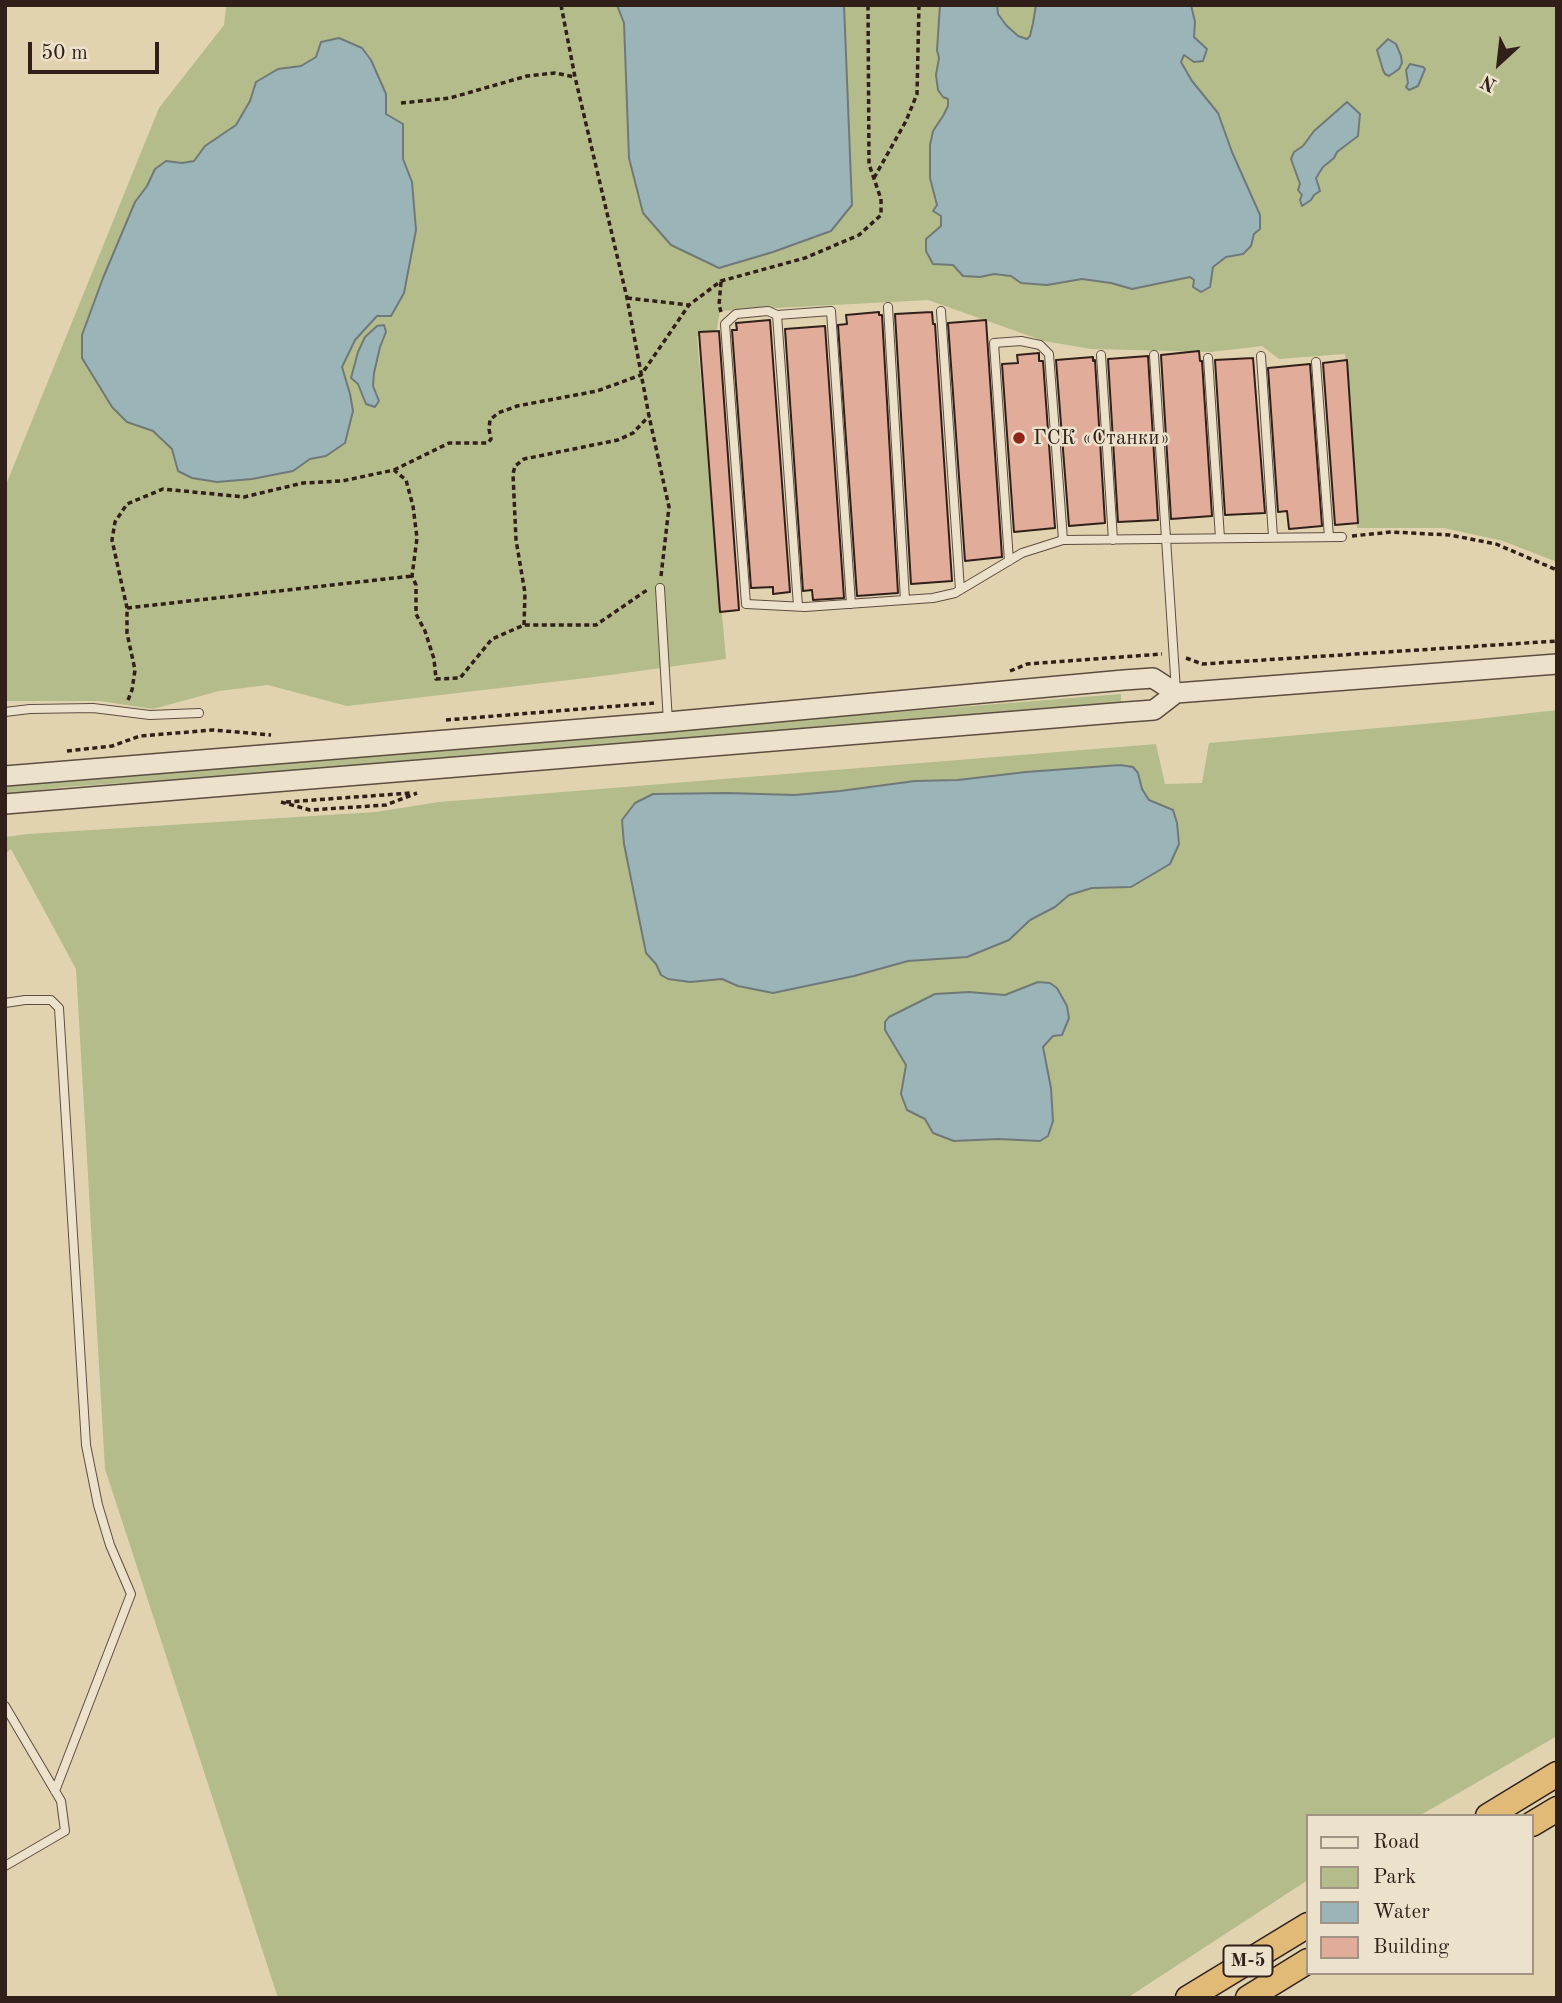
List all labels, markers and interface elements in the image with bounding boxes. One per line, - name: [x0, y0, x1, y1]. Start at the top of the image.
- scale bar: [32, 28, 163, 72]
- north arrow: [1464, 28, 1534, 98]
- text: 50 m: [41, 43, 88, 64]
- text: N: [1478, 70, 1500, 94]
- place label: ГСК «Станки»: [1033, 425, 1170, 451]
- marker: ГСК «Станки»: [1011, 430, 1027, 446]
- legend: [1306, 1814, 1534, 1975]
- text: Road: [1373, 1832, 1420, 1853]
- text: Park: [1373, 1867, 1416, 1888]
- text: Water: [1373, 1902, 1430, 1923]
- text: Building: [1373, 1937, 1449, 1958]
- road number: М-5: [1224, 1946, 1272, 1977]

